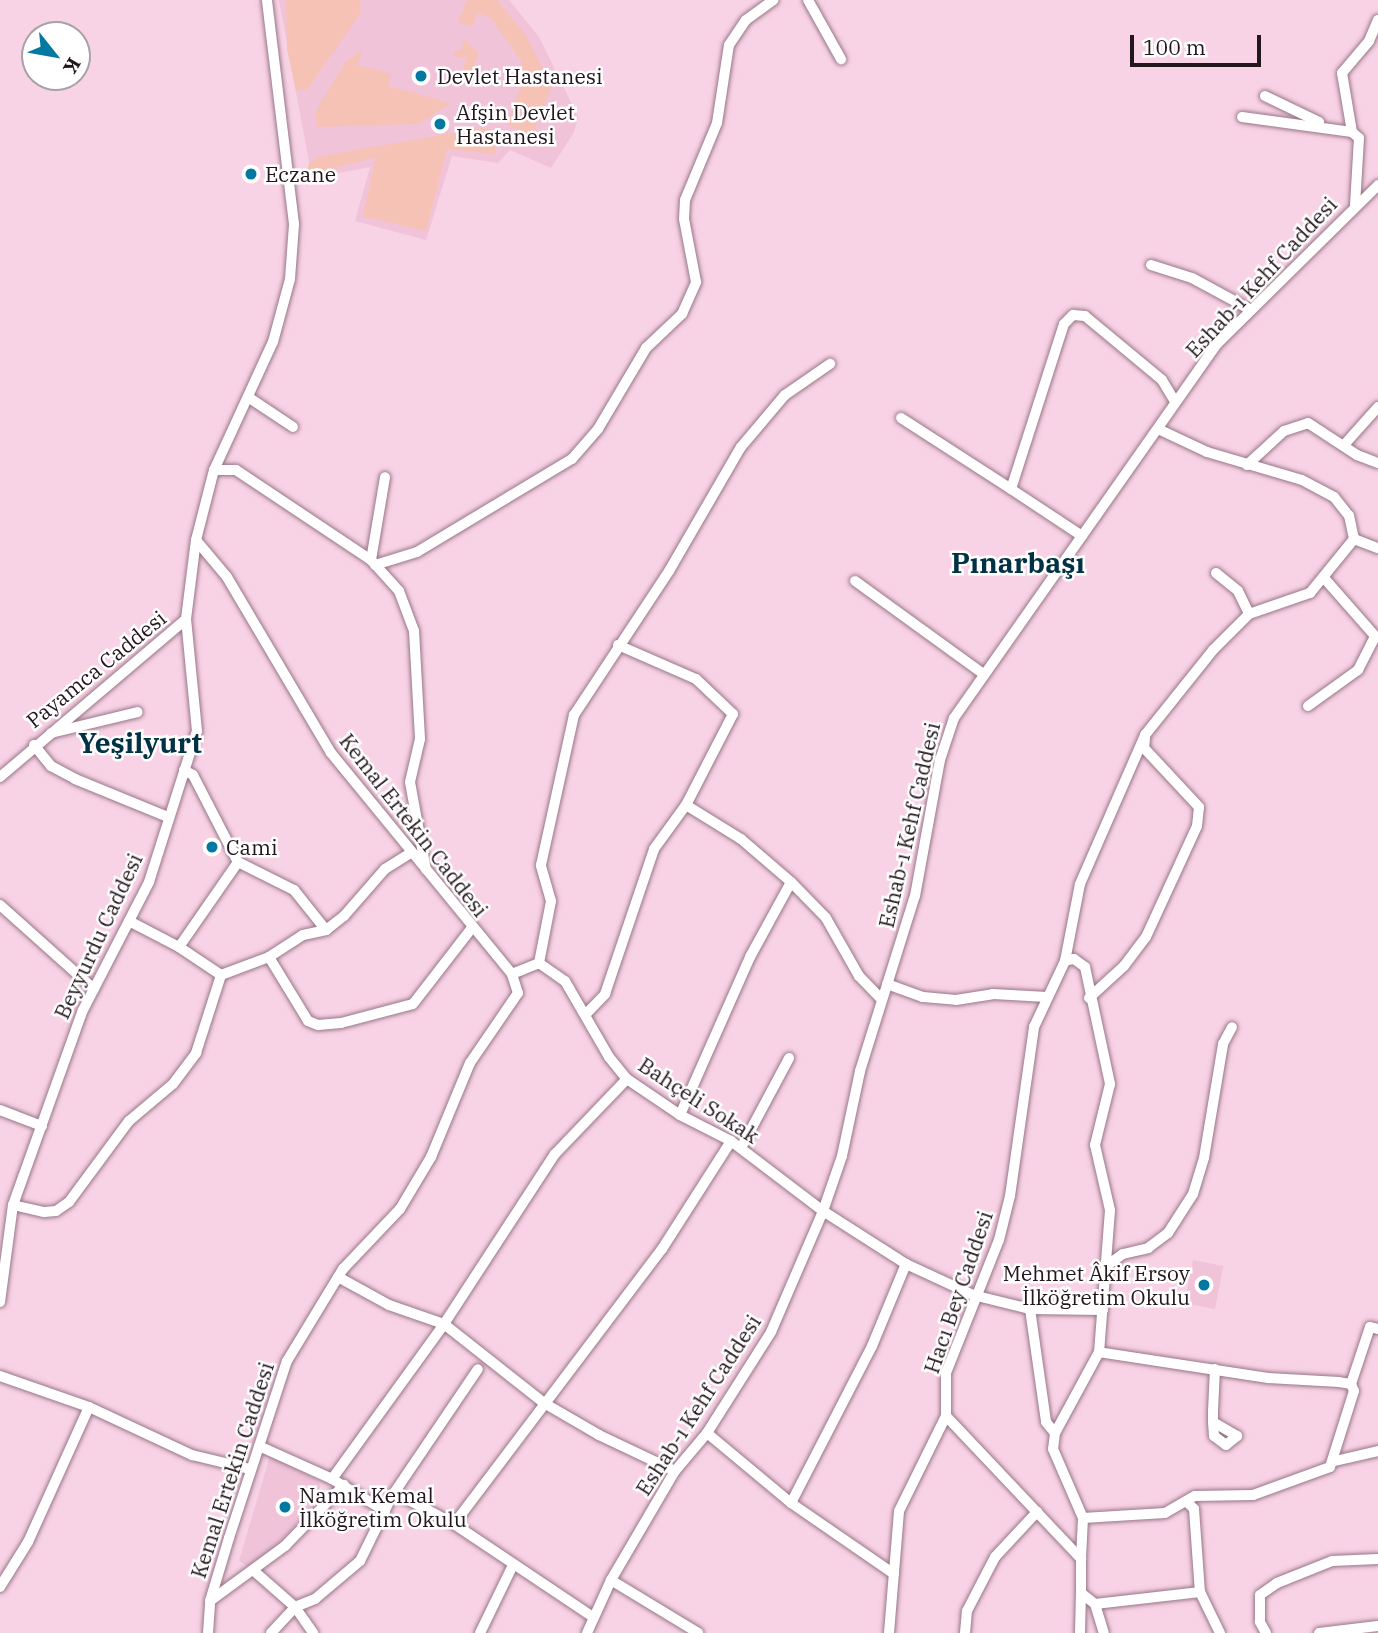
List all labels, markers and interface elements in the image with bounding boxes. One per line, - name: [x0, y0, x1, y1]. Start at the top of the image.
- north arrow: [21, 21, 91, 91]
- scale bar: [1133, 21, 1264, 65]
- text: 100 m: [1143, 33, 1206, 61]
- text: K: [58, 53, 86, 78]
- place label: Devlet Hastanesi: [437, 63, 603, 89]
- marker: Devlet Hastanesi: [411, 66, 431, 86]
- place label: Afşin Devlet Hastanesi: [456, 99, 575, 149]
- marker: Afşin Devlet Hastanesi: [430, 114, 450, 134]
- place label: Eczane: [265, 161, 336, 187]
- marker: Eczane: [243, 166, 259, 182]
- street label: Eshab-ı Kehf Caddesi: [1180, 192, 1342, 362]
- district label: Pınarbaşı: [951, 546, 1085, 580]
- street label: Payamca Caddesi: [21, 605, 171, 733]
- street label: Eshab-ı Kehf Caddesi: [873, 720, 945, 930]
- district label: Yeşilyurt: [78, 726, 202, 760]
- street label: Kemal Ertekin Caddesi: [335, 728, 493, 922]
- place label: Cami: [226, 834, 278, 860]
- marker: Cami: [204, 839, 220, 855]
- street label: Beyyurdu Caddesi: [49, 849, 147, 1023]
- street label: Bahçeli Sokak: [634, 1052, 764, 1148]
- street label: Hacı Bey Caddesi: [918, 1207, 998, 1377]
- place label: Mehmet Âkif Ersoy İlköğretim Okulu: [1003, 1260, 1190, 1310]
- marker: Mehmet Âkif Ersoy İlköğretim Okulu: [1196, 1277, 1212, 1293]
- street label: Eshab-ı Kehf Caddesi: [630, 1310, 766, 1500]
- street label: Kemal Ertekin Caddesi: [185, 1359, 279, 1581]
- place label: Namık Kemal İlköğretim Okulu: [299, 1482, 467, 1532]
- marker: Namık Kemal İlköğretim Okulu: [277, 1499, 293, 1515]

